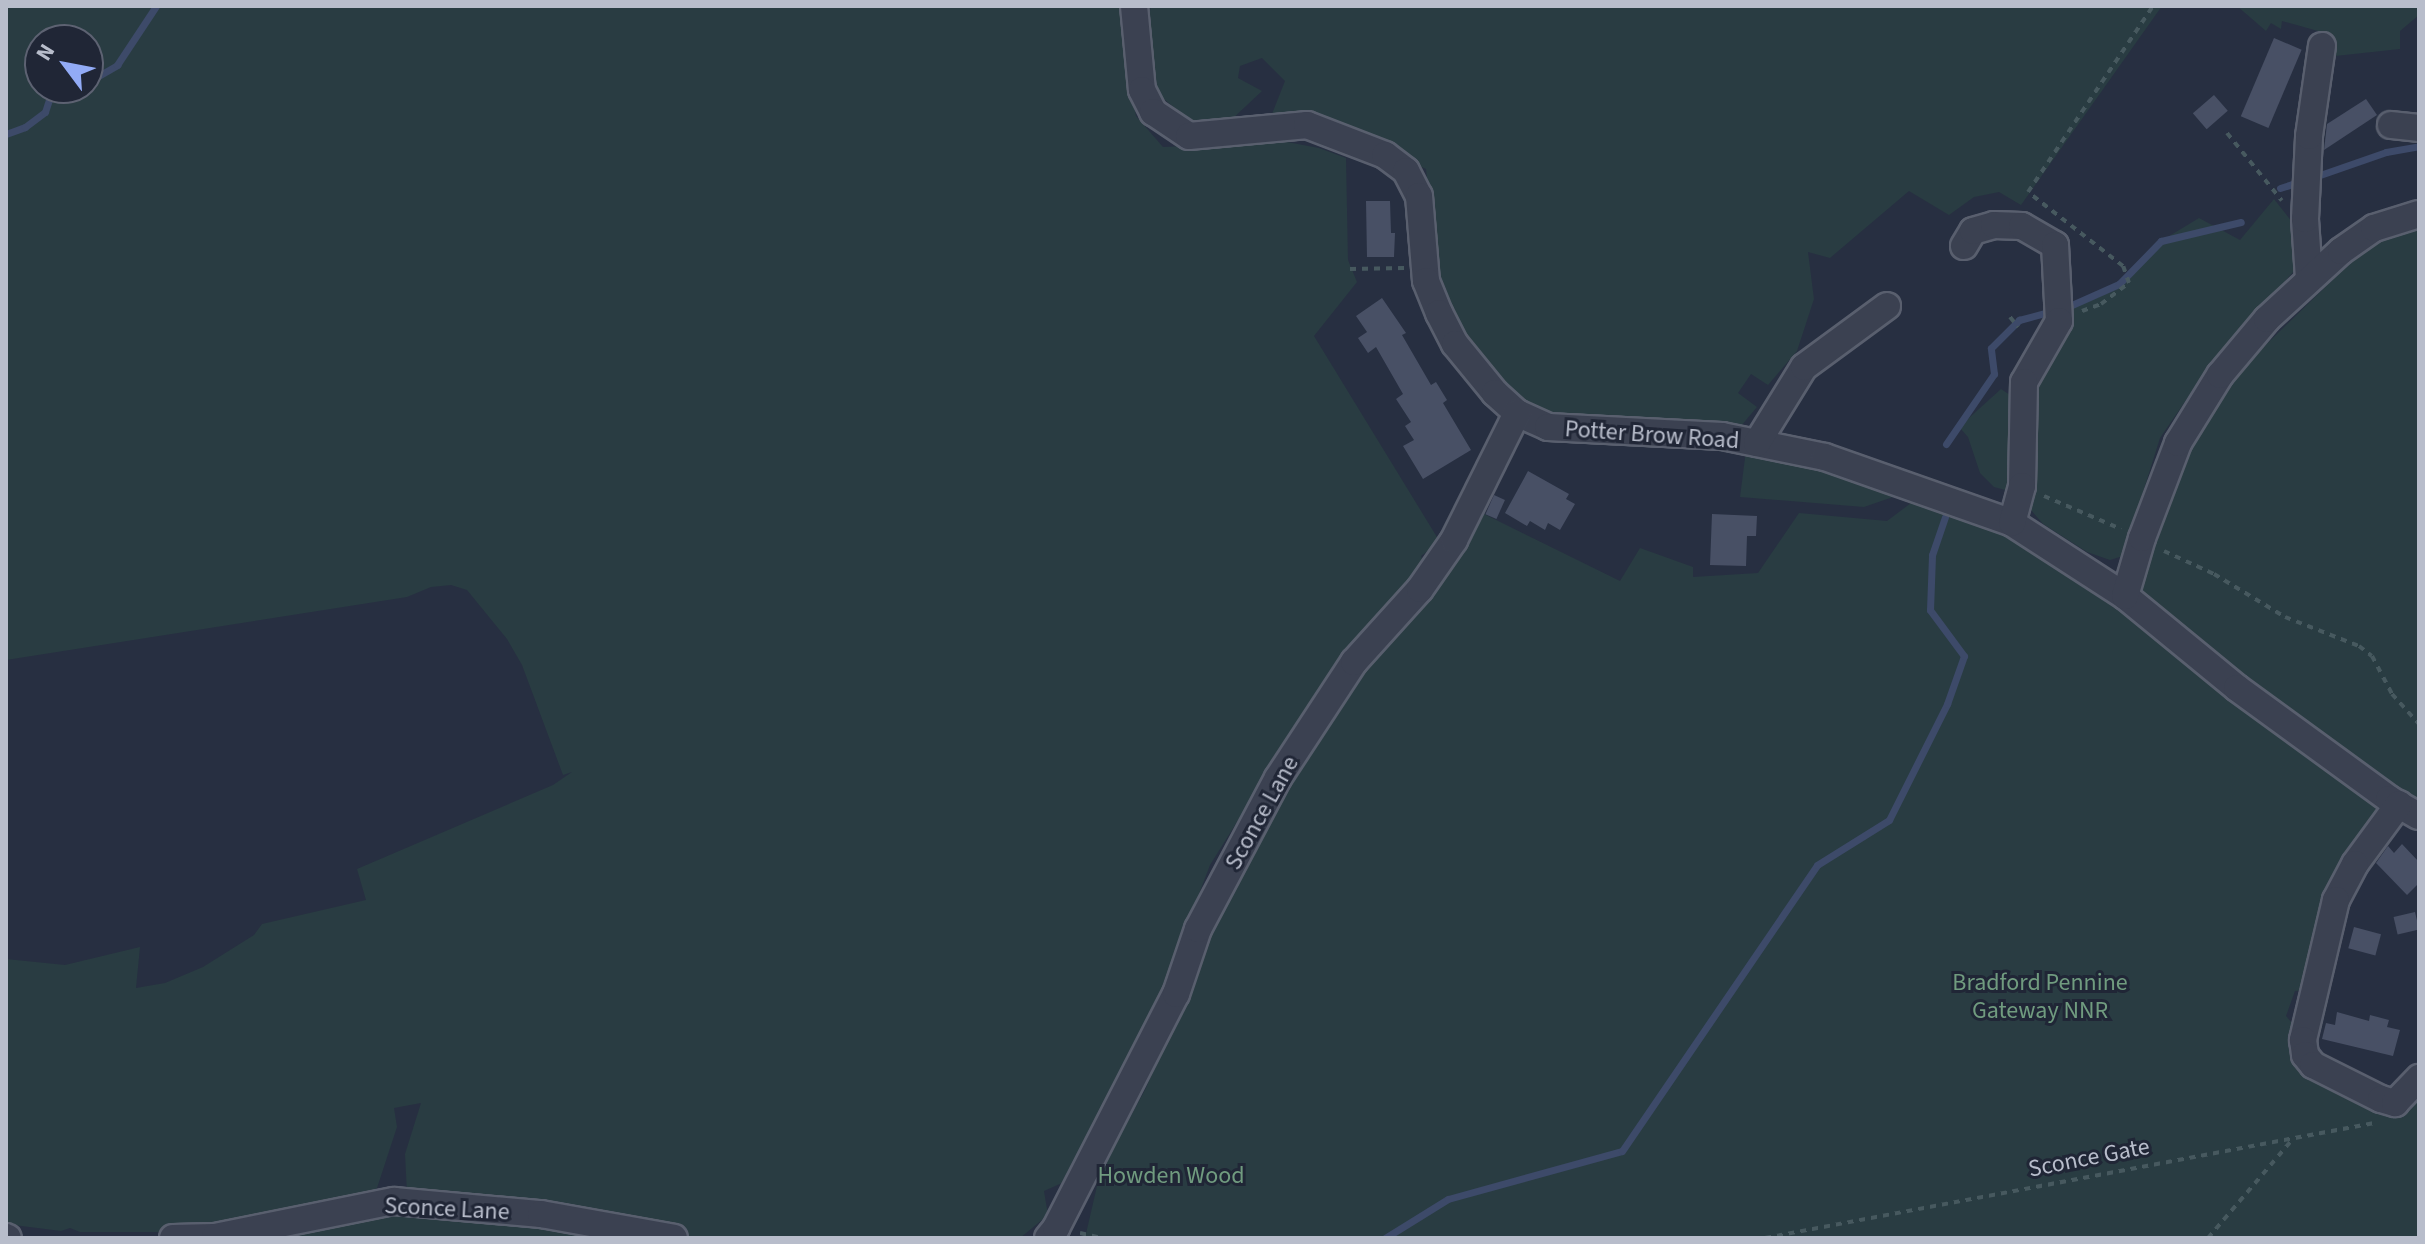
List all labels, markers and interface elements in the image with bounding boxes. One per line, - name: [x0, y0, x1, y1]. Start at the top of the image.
- north arrow: [24, 24, 104, 104]
- text: N: [28, 38, 63, 67]
- street label: Potter Brow Road: [1564, 415, 1740, 455]
- street label: Sconce Lane: [1219, 751, 1305, 875]
- park label: Bradford Pennine Gateway NNR: [1952, 969, 2128, 1025]
- street label: Sconce Gate: [2026, 1132, 2152, 1184]
- park label: Howden Wood: [1097, 1162, 1245, 1190]
- street label: Sconce Lane: [384, 1191, 510, 1227]

